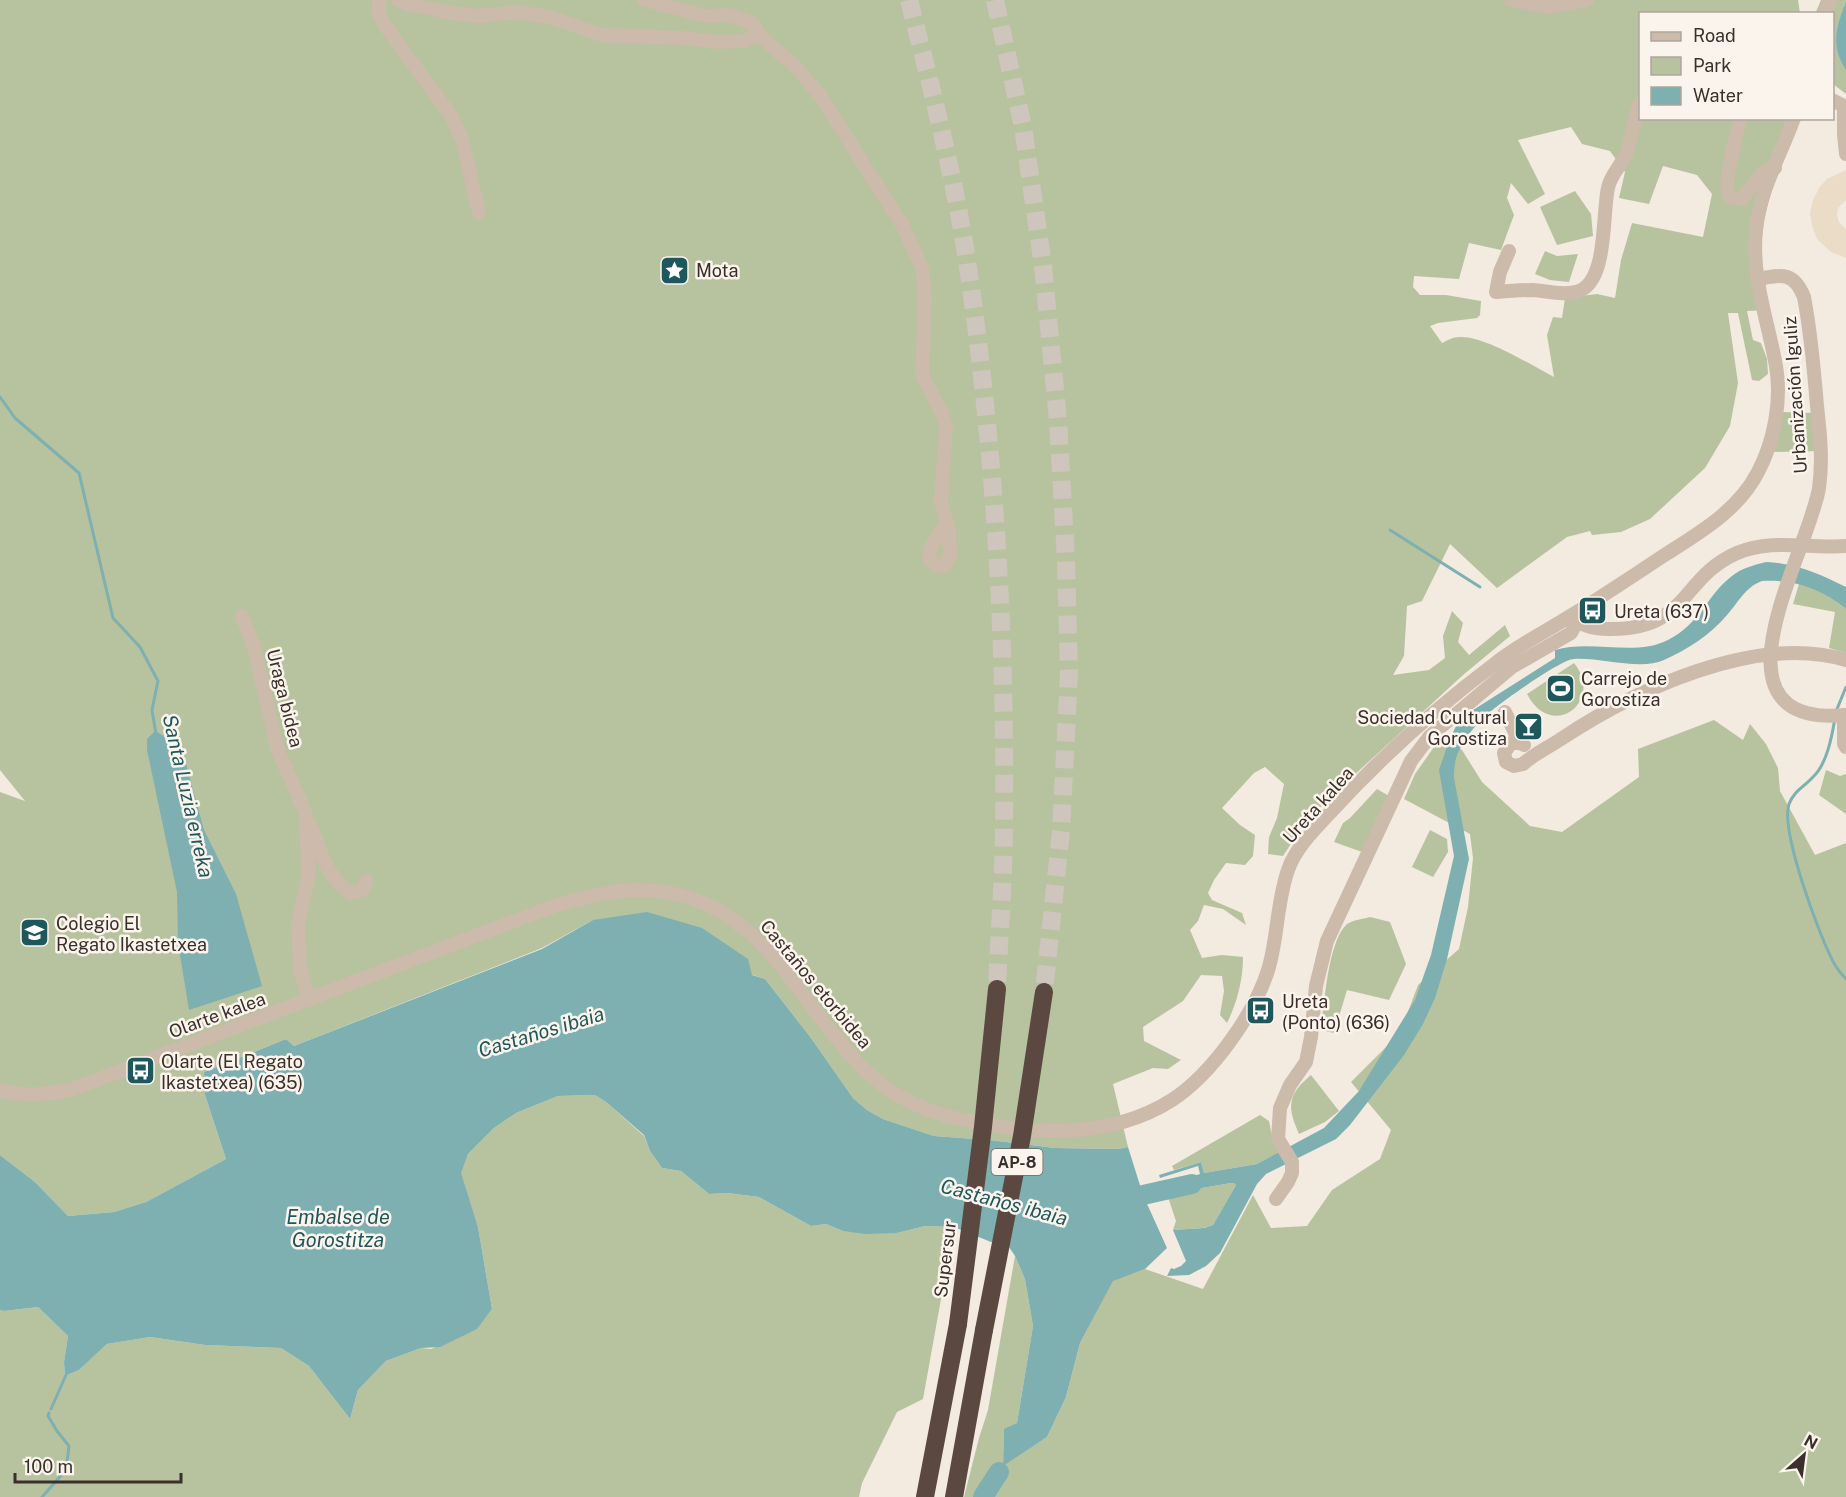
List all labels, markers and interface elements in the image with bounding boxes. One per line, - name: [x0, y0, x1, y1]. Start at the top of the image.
- legend: [1639, 12, 1834, 120]
- text: Road: [1693, 25, 1736, 46]
- text: Park: [1693, 55, 1731, 76]
- text: Water: [1693, 85, 1743, 106]
- place icon: Mota: [659, 254, 691, 286]
- place label: Mota: [696, 260, 738, 281]
- street label: Urbanización Iguliz: [1779, 316, 1811, 474]
- bus stop icon: Ureta (637): [1577, 595, 1609, 627]
- place label: Ureta (637): [1614, 601, 1709, 622]
- street label: Uraga bidea: [263, 647, 307, 749]
- place label: Carrejo de Gorostiza: [1581, 668, 1667, 710]
- sports icon: Carrejo de Gorostiza: [1544, 672, 1576, 704]
- place label: Sociedad Cultural Gorostiza: [1357, 707, 1507, 749]
- bar icon: Sociedad Cultural Gorostiza: [1512, 711, 1544, 743]
- water label: Santa Luzia erreka: [158, 712, 218, 880]
- street label: Ureta kalea: [1278, 763, 1358, 847]
- place label: Colegio El Regato Ikastetxea: [56, 913, 207, 955]
- street label: Castaños etorbidea: [756, 915, 876, 1053]
- school or university icon: Colegio El Regato Ikastetxea: [19, 917, 51, 949]
- street label: Olarte kalea: [166, 988, 268, 1042]
- place label: Ureta (Ponto) (636): [1282, 991, 1390, 1033]
- bus stop icon: Ureta (Ponto) (636): [1245, 995, 1277, 1027]
- water label: Castaños ibaia: [475, 1001, 607, 1063]
- place label: Olarte (El Regato Ikastetxea) (635): [161, 1051, 303, 1093]
- bus stop icon: Olarte (El Regato Ikastetxea) (635): [124, 1055, 156, 1087]
- road number: AP-8: [992, 1149, 1042, 1175]
- water label: Castaños ibaia: [938, 1174, 1070, 1230]
- water label: Embalse de Gorostitza: [286, 1205, 390, 1252]
- street label: Supersur: [930, 1219, 960, 1299]
- north arrow: [1774, 1425, 1834, 1485]
- text: N: [1801, 1431, 1821, 1454]
- scale bar: [15, 1446, 182, 1484]
- text: 100 m: [24, 1456, 73, 1477]

